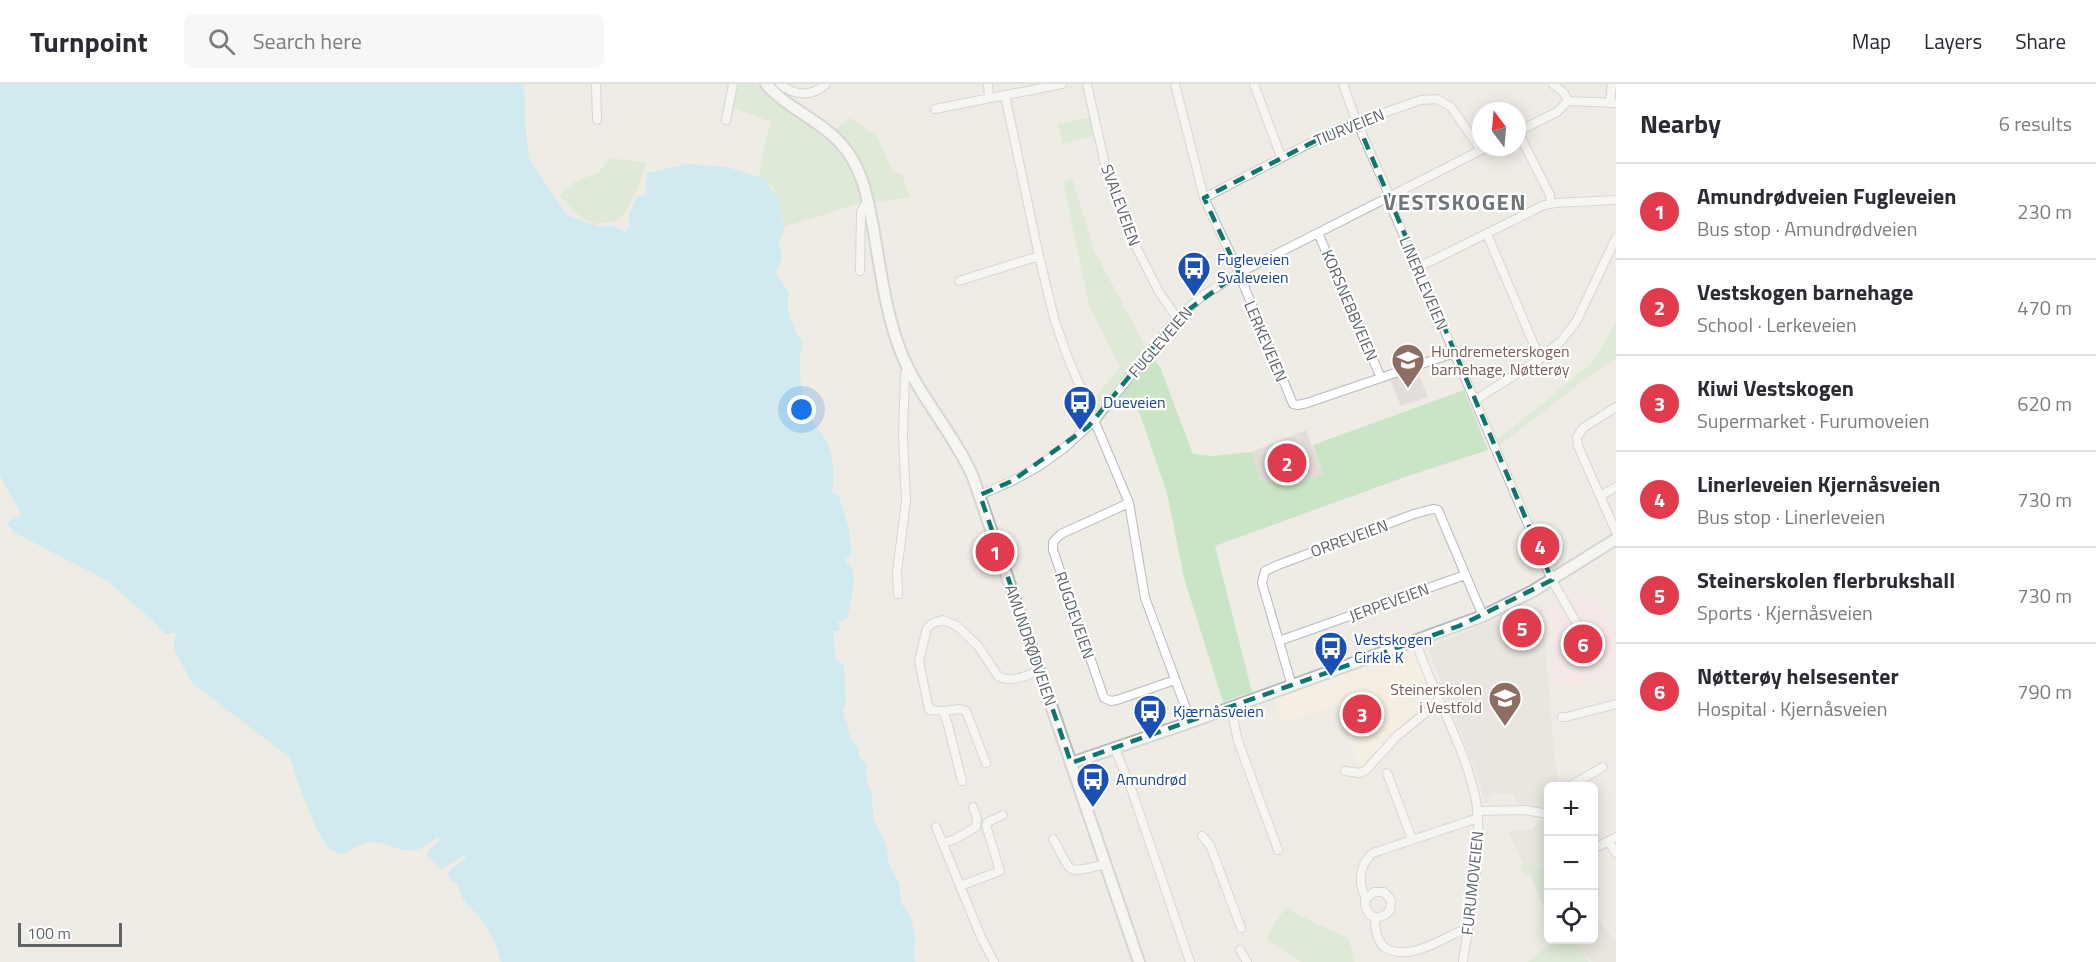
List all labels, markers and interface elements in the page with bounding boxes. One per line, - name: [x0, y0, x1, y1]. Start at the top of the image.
- search box: [184, 14, 604, 68]
- text: Turnpoint: [30, 20, 148, 63]
- text: Search here: [253, 24, 362, 58]
- icon: search: [205, 25, 238, 58]
- text: Map: [1852, 25, 1891, 57]
- text: Layers: [1924, 25, 1982, 57]
- text: Share: [2015, 25, 2066, 57]
- street label: TIURVEIEN: [1310, 102, 1388, 152]
- north arrow: [1472, 102, 1526, 156]
- text: Nearby: [1640, 104, 1721, 143]
- text: 6 results: [1999, 108, 2072, 139]
- street label: SVALEVEIEN: [1095, 161, 1147, 249]
- text: Amundrødveien Fugleveien: [1697, 179, 1956, 213]
- district label: VESTSKOGEN: [1383, 185, 1527, 219]
- text: 1: [1654, 196, 1665, 227]
- text: 230 m: [2017, 196, 2072, 227]
- text: Bus stop · Amundrødveien: [1697, 213, 1917, 244]
- street label: LINERLEVEIEN: [1394, 233, 1454, 333]
- street label: KORSNEBBVEIEN: [1316, 246, 1384, 364]
- place label: Fugleveien Svaleveien: [1217, 247, 1289, 289]
- bus stop icon: Fugleveien Svaleveien: [1176, 250, 1212, 297]
- text: Vestskogen barnehage: [1697, 275, 1914, 309]
- text: 2: [1654, 292, 1665, 323]
- text: 470 m: [2017, 292, 2072, 323]
- street label: LERKEVEIEN: [1238, 297, 1294, 385]
- street label: FUGLEVEIEN: [1122, 301, 1198, 383]
- text: School · Lerkeveien: [1697, 309, 1857, 340]
- place label: Hundremeterskogen barnehage, Nøtterøy: [1431, 339, 1570, 381]
- school or university icon: Hundremeterskogen barnehage, Nøtterøy: [1390, 342, 1426, 389]
- text: Kiwi Vestskogen: [1697, 371, 1854, 405]
- bus stop icon: Dueveien: [1062, 384, 1098, 431]
- text: 3: [1654, 388, 1665, 419]
- text: 620 m: [2017, 388, 2072, 419]
- place label: Dueveien: [1103, 390, 1166, 414]
- your location: [787, 395, 816, 424]
- text: Supermarket · Furumoveien: [1697, 405, 1929, 436]
- pin: 2: [1268, 440, 1306, 485]
- text: Linerleveien Kjernåsveien: [1697, 467, 1941, 501]
- text: 4: [1654, 484, 1665, 515]
- text: 730 m: [2017, 484, 2072, 515]
- text: Bus stop · Linerleveien: [1697, 501, 1885, 532]
- street label: ORREVEIEN: [1307, 513, 1391, 563]
- pin: 4: [1520, 524, 1560, 568]
- pin: 1: [976, 530, 1014, 574]
- text: Steinerskolen flerbrukshall: [1697, 563, 1955, 597]
- street label: RUGDEVEIEN: [1049, 568, 1101, 662]
- street label: JERPEVEIEN: [1346, 576, 1432, 628]
- text: 5: [1654, 580, 1665, 611]
- text: 730 m: [2017, 580, 2072, 611]
- street label: AMUNDRØDVEIEN: [999, 581, 1063, 709]
- text: Sports · Kjernåsveien: [1697, 597, 1873, 628]
- pin: 5: [1502, 606, 1541, 650]
- pin: 6: [1564, 622, 1602, 666]
- place label: Vestskogen Cirkle K: [1354, 627, 1432, 669]
- bus stop icon: Vestskogen Cirkle K: [1313, 630, 1349, 677]
- text: Nøtterøy helsesenter: [1697, 659, 1899, 693]
- text: 6: [1654, 676, 1665, 707]
- text: 790 m: [2017, 676, 2072, 707]
- place label: Steinerskolen i Vestfold: [1390, 677, 1482, 719]
- school or university icon: Steinerskolen i Vestfold: [1487, 680, 1523, 727]
- pin: 3: [1342, 692, 1382, 736]
- bus stop icon: Kjærnåsveien: [1132, 693, 1168, 740]
- text: Hospital · Kjernåsveien: [1697, 693, 1887, 724]
- place label: Kjærnåsveien: [1173, 699, 1264, 723]
- bus stop icon: Amundrød: [1075, 761, 1111, 808]
- place label: Amundrød: [1116, 767, 1187, 791]
- map controls: [1544, 782, 1598, 944]
- button: +: [1544, 782, 1598, 836]
- street label: FURUMOVEIEN: [1455, 830, 1489, 936]
- button: −: [1544, 836, 1598, 890]
- button: locate: [1544, 890, 1598, 944]
- scale bar: [18, 920, 122, 948]
- text: 100 m: [27, 921, 71, 945]

